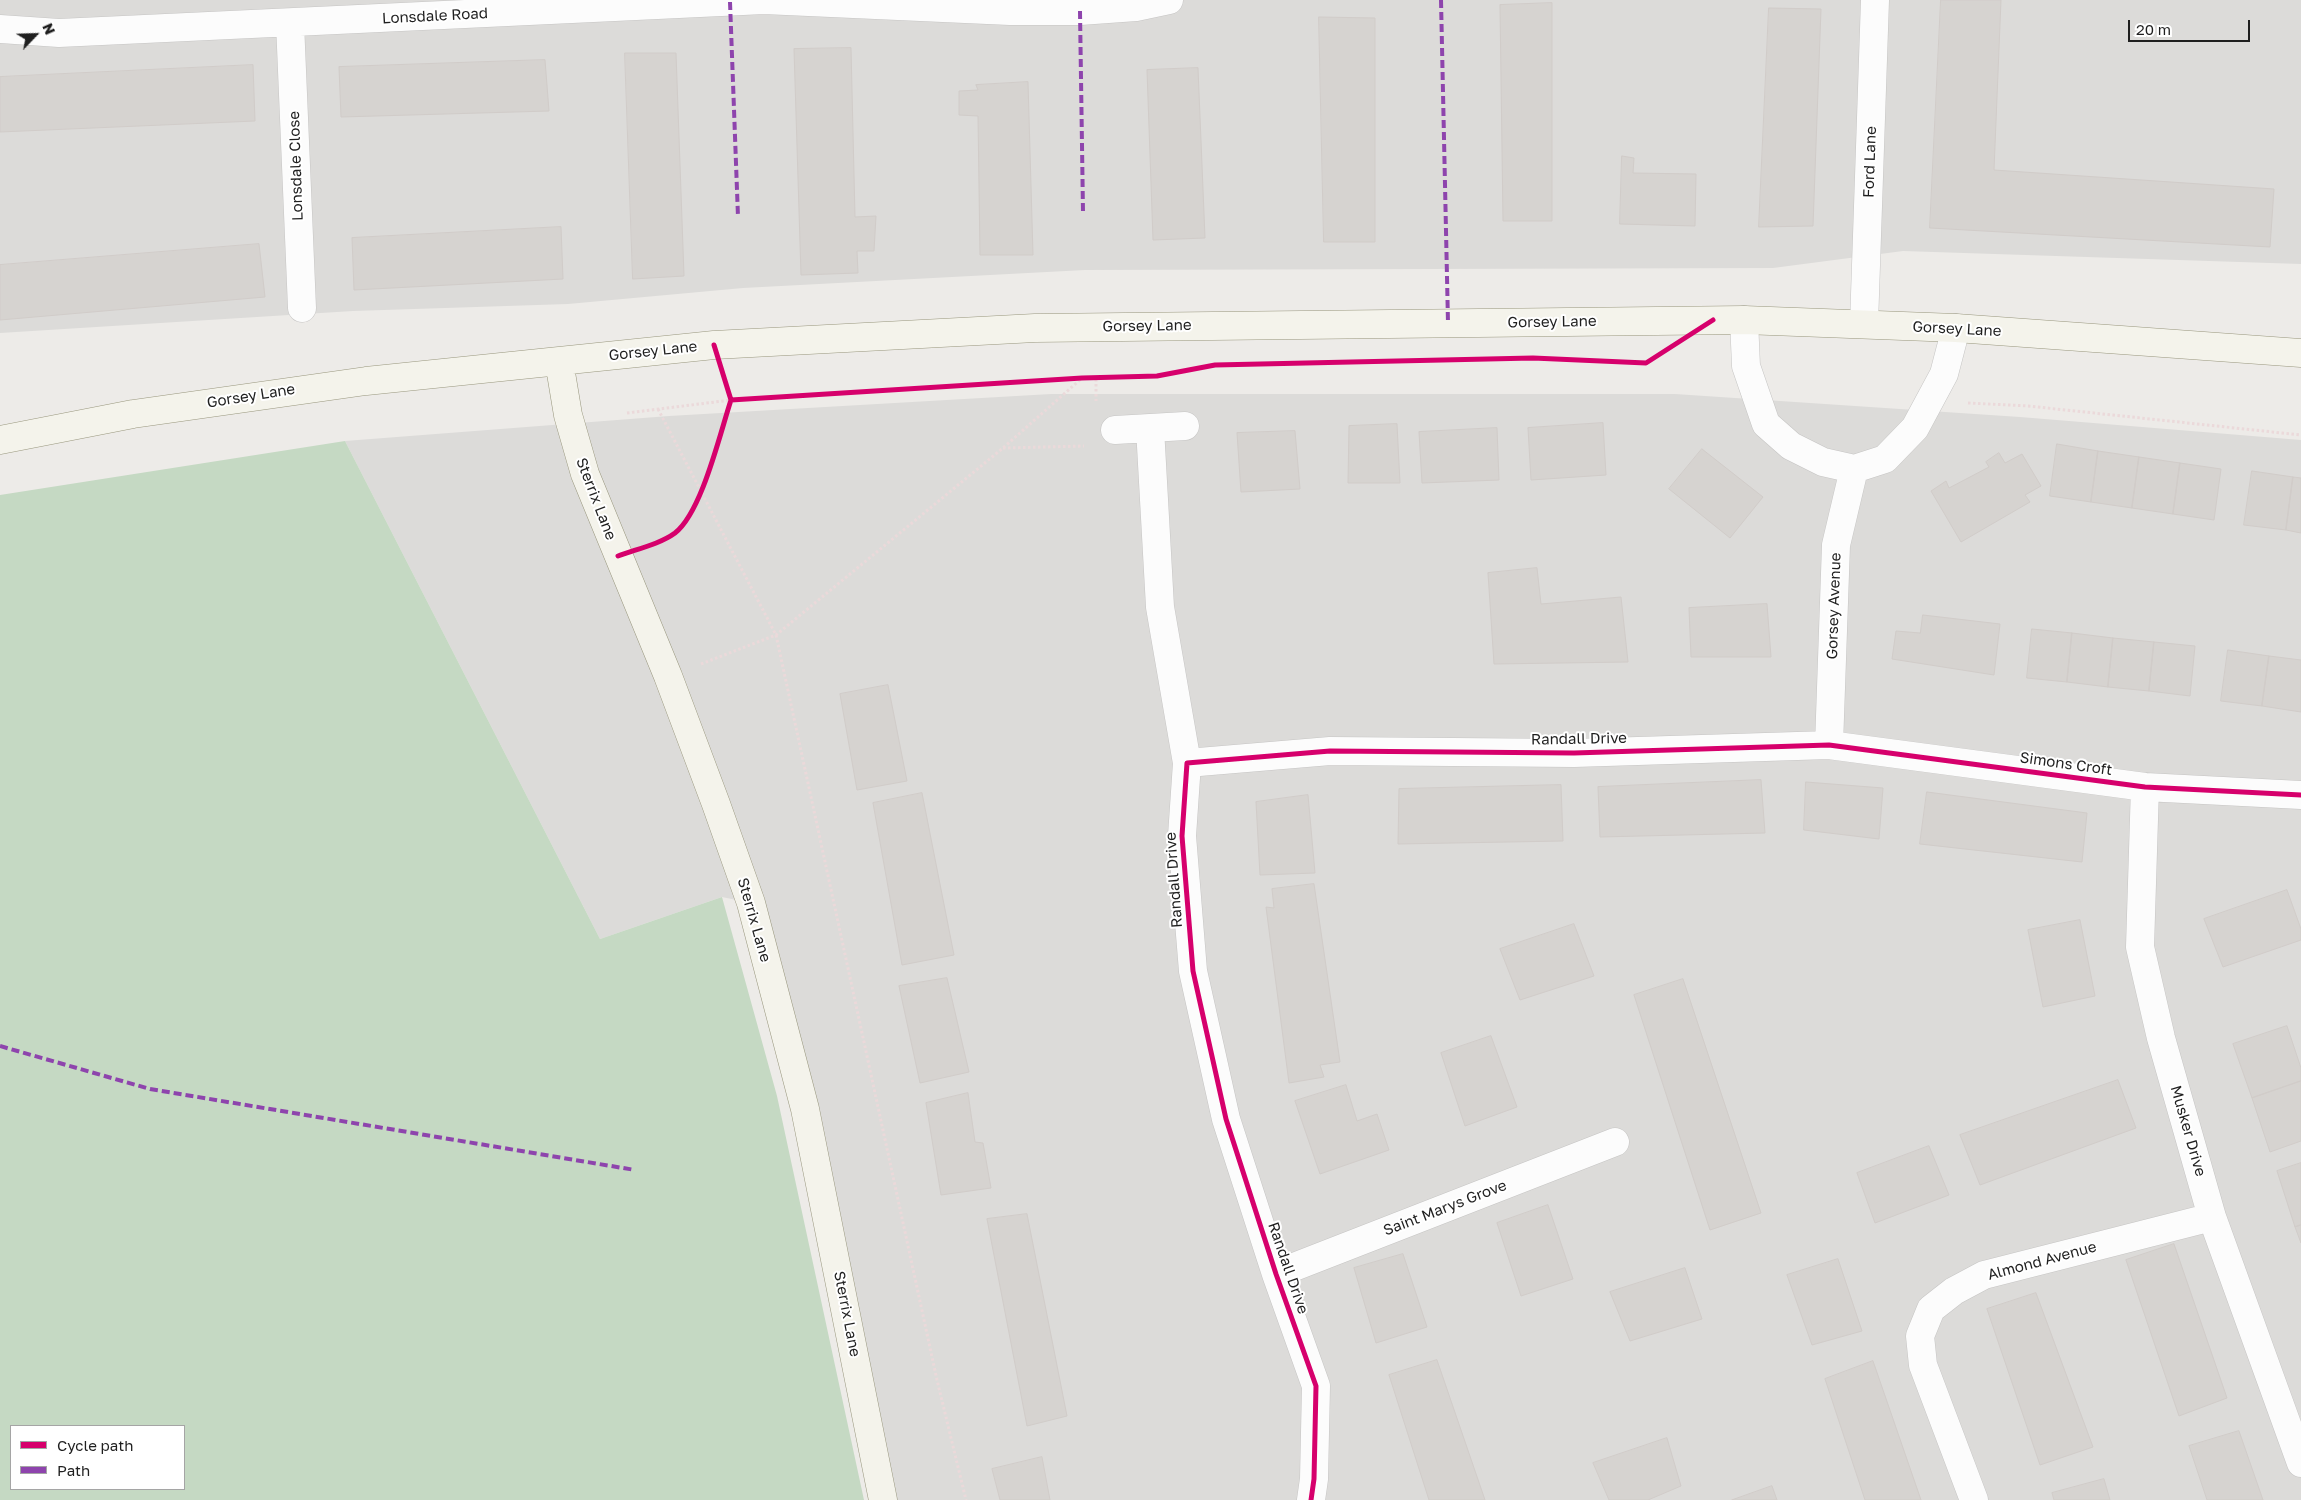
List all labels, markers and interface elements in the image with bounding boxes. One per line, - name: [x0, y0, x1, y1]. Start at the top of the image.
- street label: Lonsdale Road: [382, 4, 488, 28]
- north arrow: [10, 10, 60, 60]
- scale bar: [2131, 10, 2254, 42]
- text: N: [39, 20, 59, 37]
- text: 20 m: [2136, 20, 2171, 38]
- street label: Lonsdale Close: [285, 111, 307, 221]
- street label: Ford Lane: [1860, 126, 1880, 198]
- street label: Gorsey Lane: [1507, 312, 1597, 332]
- street label: Gorsey Lane: [1102, 316, 1192, 336]
- street label: Gorsey Lane: [1912, 318, 2002, 340]
- street label: Gorsey Lane: [608, 337, 698, 365]
- street label: Gorsey Lane: [206, 380, 296, 412]
- street label: Sterrix Lane: [572, 455, 620, 543]
- street label: Gorsey Avenue: [1823, 552, 1845, 660]
- street label: Randall Drive: [1531, 729, 1627, 749]
- street label: Simons Croft: [2019, 749, 2113, 779]
- street label: Randall Drive: [1162, 832, 1186, 928]
- street label: Sterrix Lane: [733, 876, 775, 964]
- street label: Musker Drive: [2166, 1084, 2210, 1178]
- street label: Saint Marys Grove: [1381, 1176, 1509, 1240]
- street label: Randall Drive: [1264, 1220, 1312, 1316]
- street label: Almond Avenue: [1986, 1238, 2098, 1284]
- street label: Sterrix Lane: [830, 1270, 864, 1358]
- legend: [10, 1425, 185, 1490]
- text: Cycle path: [57, 1436, 133, 1454]
- text: Path: [57, 1461, 90, 1479]

